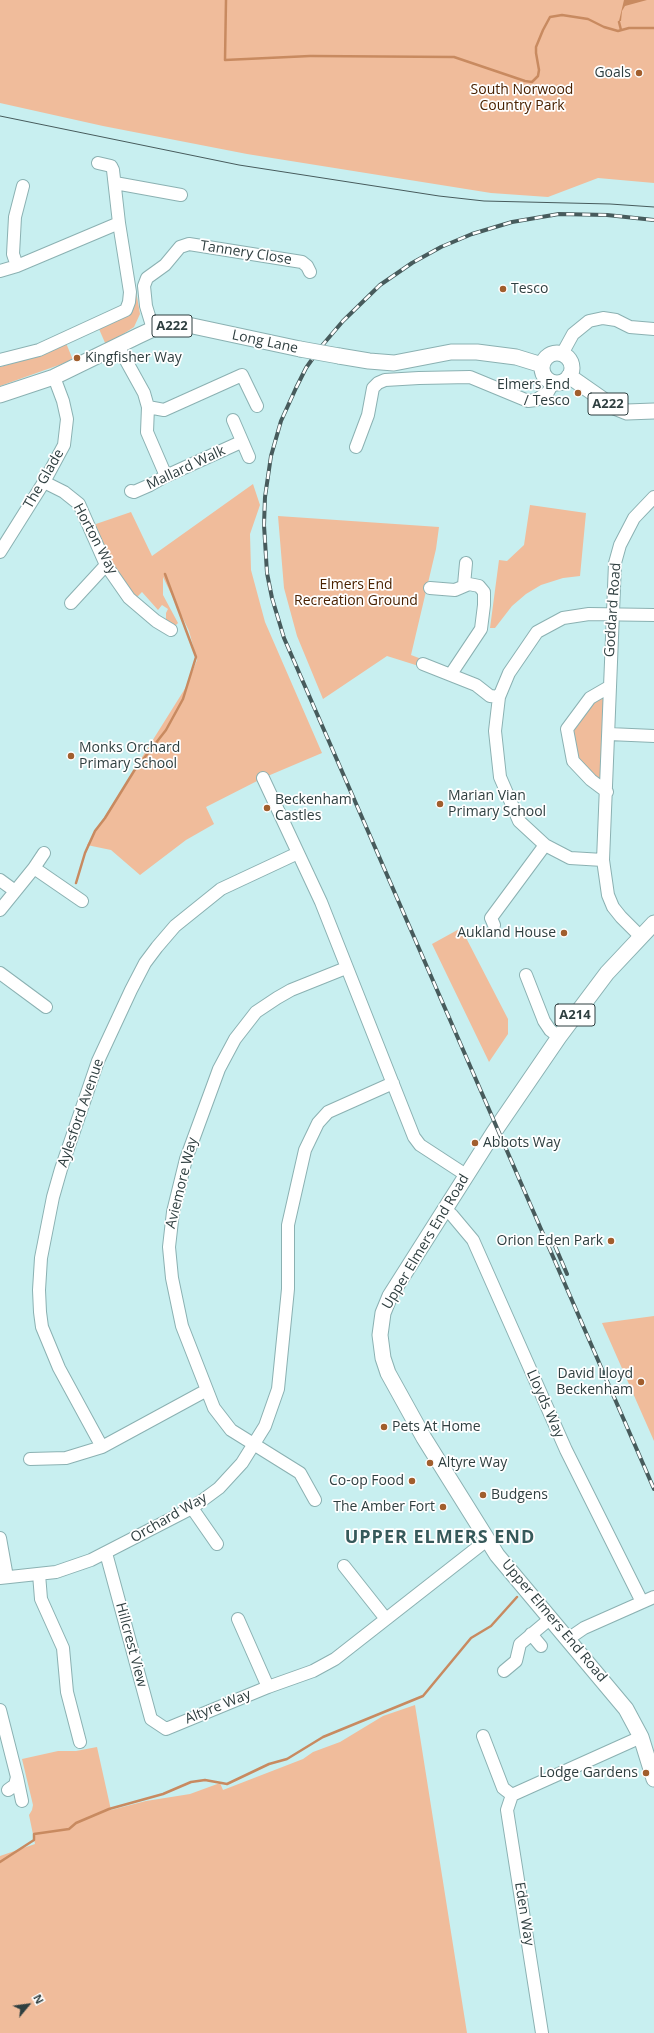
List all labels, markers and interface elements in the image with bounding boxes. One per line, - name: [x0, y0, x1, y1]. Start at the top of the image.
- place label: Goals: [594, 65, 631, 81]
- marker: Goals: [634, 68, 644, 78]
- park label: South Norwood Country Park: [471, 82, 573, 114]
- street label: Tannery Close: [199, 237, 293, 269]
- place label: Tesco: [511, 281, 548, 297]
- marker: Tesco: [498, 284, 508, 294]
- road number: A222: [152, 315, 192, 337]
- street label: Long Lane: [230, 327, 300, 357]
- place label: Kingfisher Way: [85, 350, 182, 366]
- marker: Kingfisher Way: [72, 353, 82, 363]
- place label: Elmers End / Tesco: [497, 377, 570, 410]
- marker: Elmers End / Tesco: [573, 388, 583, 398]
- road number: A222: [588, 393, 628, 415]
- street label: Mallard Walk: [144, 442, 228, 494]
- street label: The Glade: [20, 446, 68, 512]
- street label: Horton Way: [69, 501, 121, 577]
- street label: Goddard Road: [601, 562, 625, 658]
- park label: Elmers End Recreation Ground: [294, 577, 418, 610]
- place label: Monks Orchard Primary School: [79, 740, 180, 772]
- marker: Monks Orchard Primary School: [66, 751, 76, 761]
- place label: Marian Vian Primary School: [448, 788, 546, 820]
- place label: Beckenham Castles: [275, 792, 352, 824]
- marker: Marian Vian Primary School: [435, 799, 445, 809]
- marker: Beckenham Castles: [262, 803, 272, 813]
- place label: Aukland House: [457, 925, 556, 941]
- marker: Aukland House: [559, 928, 569, 938]
- road number: A214: [555, 1004, 595, 1026]
- street label: Aylesford Avenue: [55, 1056, 107, 1170]
- place label: Abbots Way: [483, 1135, 560, 1151]
- street label: Aviemore Way: [163, 1136, 201, 1230]
- marker: Abbots Way: [470, 1138, 480, 1148]
- street label: Upper Elmers End Road: [379, 1171, 473, 1313]
- place label: Orion Eden Park: [497, 1233, 603, 1249]
- marker: Orion Eden Park: [606, 1236, 616, 1246]
- place label: David Lloyd Beckenham: [556, 1366, 633, 1398]
- street label: Lloyds Way: [523, 1367, 567, 1441]
- marker: David Lloyd Beckenham: [636, 1377, 646, 1387]
- place label: Pets At Home: [392, 1419, 481, 1435]
- marker: Pets At Home: [379, 1422, 389, 1432]
- place label: Altyre Way: [438, 1455, 507, 1471]
- marker: Altyre Way: [425, 1458, 435, 1468]
- place label: Co-op Food: [329, 1473, 404, 1489]
- marker: Co-op Food: [407, 1476, 417, 1486]
- place label: Budgens: [491, 1487, 548, 1503]
- street label: Orchard Way: [128, 1489, 210, 1547]
- marker: Budgens: [478, 1490, 488, 1500]
- place label: The Amber Fort: [333, 1499, 435, 1515]
- marker: The Amber Fort: [438, 1502, 448, 1512]
- district label: UPPER ELMERS END: [345, 1527, 535, 1549]
- street label: Upper Elmers End Road: [498, 1556, 610, 1686]
- street label: Hillcrest View: [112, 1601, 150, 1689]
- street label: Altyre Way: [183, 1686, 253, 1728]
- place label: Lodge Gardens: [539, 1765, 638, 1781]
- marker: Lodge Gardens: [641, 1768, 651, 1778]
- street label: Eden Way: [511, 1881, 537, 1947]
- north arrow: [8, 1985, 48, 2025]
- text: N: [30, 1991, 48, 2006]

